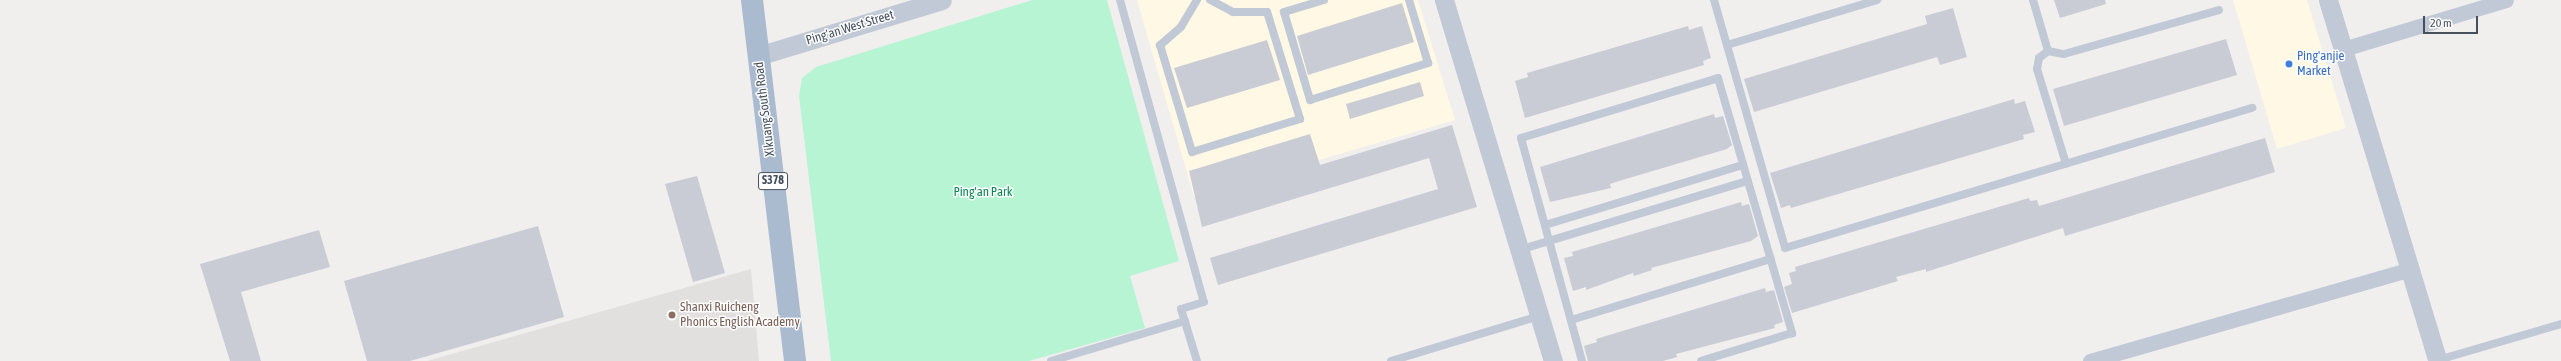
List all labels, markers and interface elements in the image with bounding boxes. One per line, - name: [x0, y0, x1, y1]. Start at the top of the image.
- street label: Ping'an West Street: [804, 7, 896, 49]
- scale bar: [2425, 8, 2480, 34]
- text: 20 m: [2430, 16, 2452, 30]
- place label: Ping'anjie Market: [2297, 49, 2344, 80]
- marker: Ping'anjie Market: [2284, 59, 2294, 69]
- street label: Xikuang South Road: [751, 61, 779, 157]
- road number: S378: [758, 171, 788, 191]
- park label: Ping'an Park: [954, 184, 1012, 200]
- place label: Shanxi Ruicheng Phonics English Academy: [680, 300, 800, 331]
- marker: Shanxi Ruicheng Phonics English Academy: [667, 310, 677, 320]

